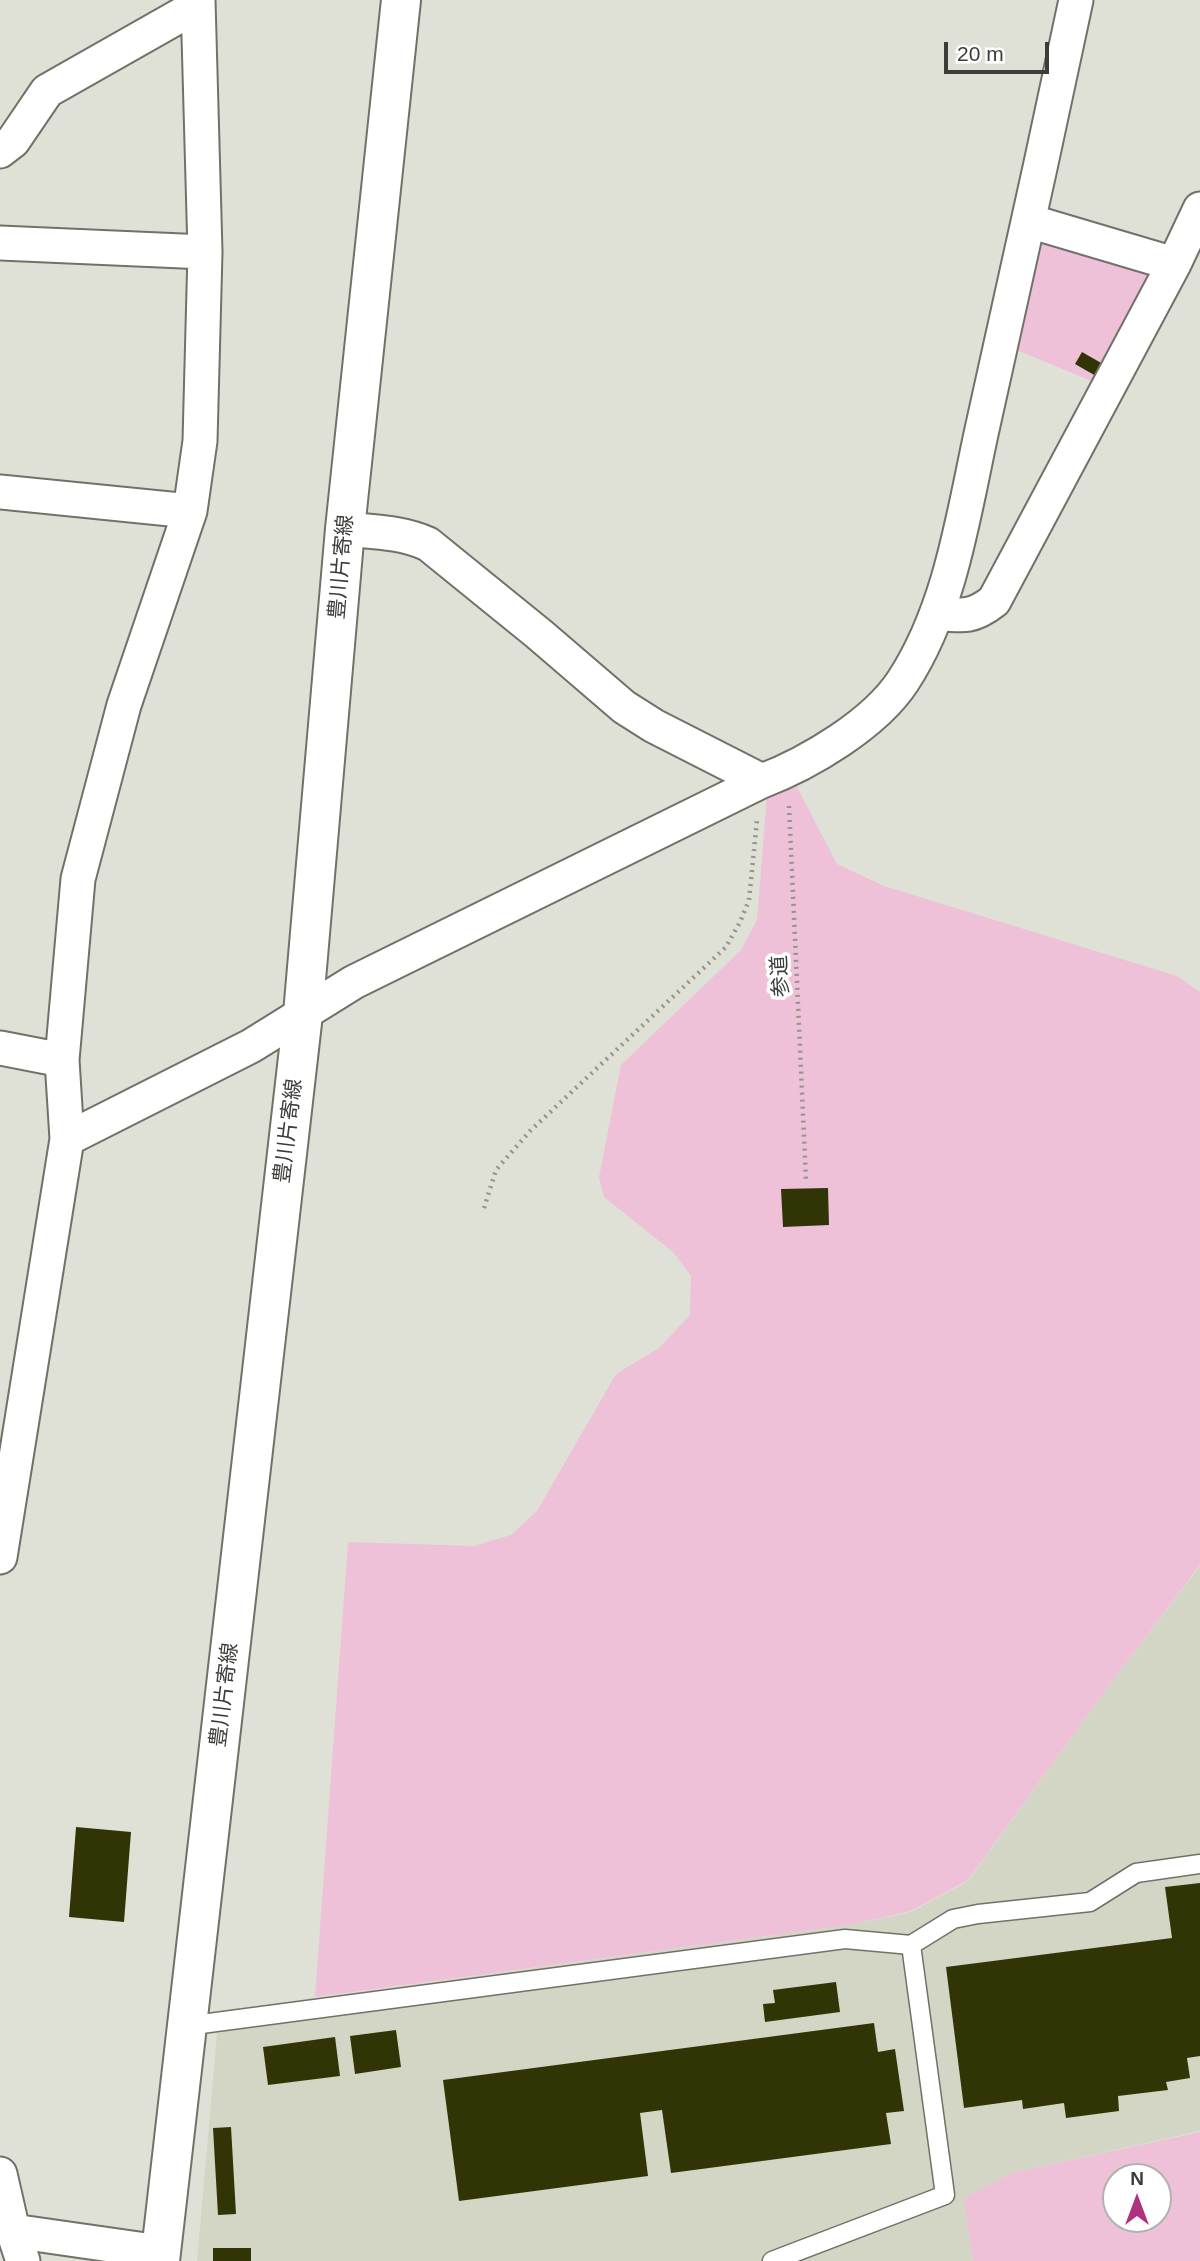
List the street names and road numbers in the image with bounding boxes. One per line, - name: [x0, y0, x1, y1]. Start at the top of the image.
- street label: 豊川片寄線: [325, 514, 359, 620]
- street label: 参道: [767, 954, 795, 998]
- street label: 豊川片寄線: [270, 1077, 308, 1185]
- street label: 豊川片寄線: [206, 1641, 244, 1749]

